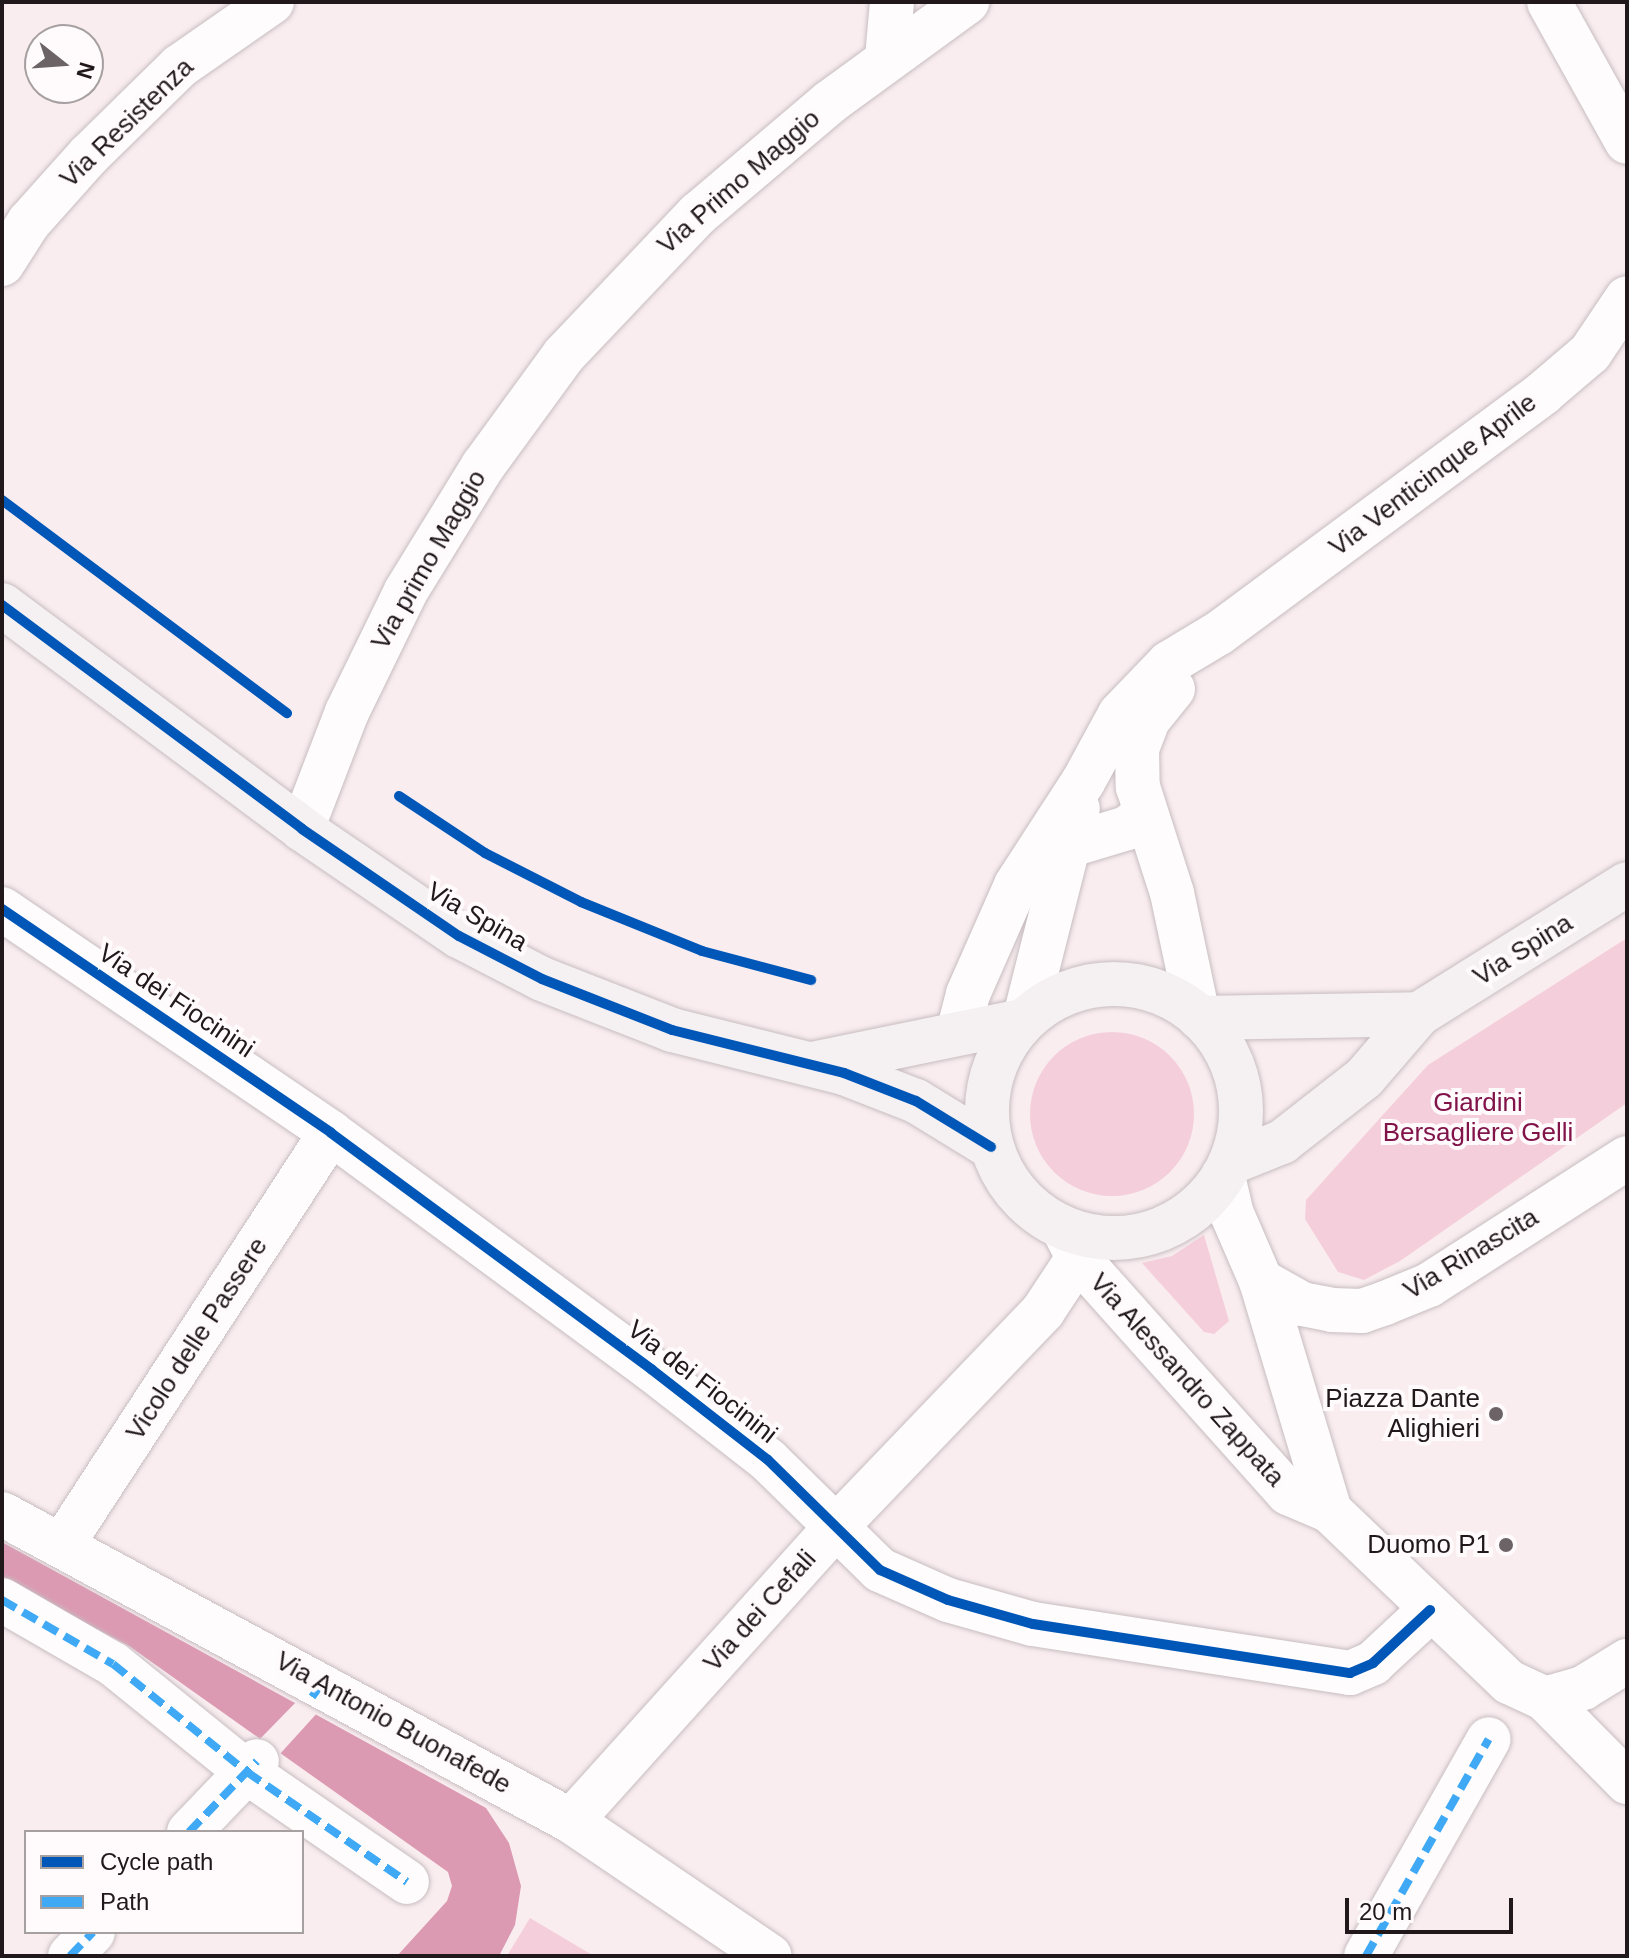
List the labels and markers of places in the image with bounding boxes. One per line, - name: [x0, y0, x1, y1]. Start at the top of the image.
- place label: Piazza Dante Alighieri: [1325, 1383, 1480, 1444]
- marker: Piazza Dante Alighieri: [1487, 1405, 1505, 1423]
- place label: Duomo P1: [1367, 1529, 1490, 1561]
- marker: Duomo P1: [1497, 1536, 1515, 1554]

